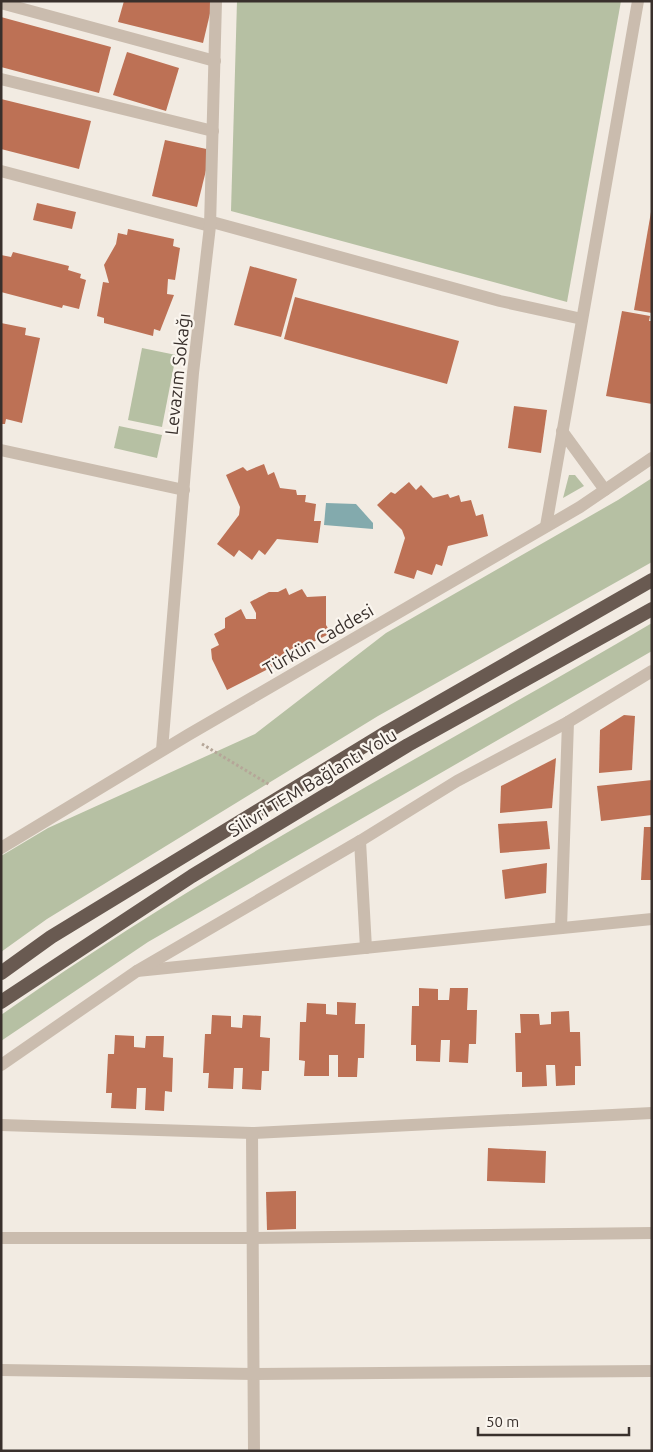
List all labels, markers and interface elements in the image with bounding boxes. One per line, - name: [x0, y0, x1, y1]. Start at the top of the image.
- street label: Levazım Sokağı: [161, 312, 193, 436]
- street label: Türkün Caddesi: [259, 599, 377, 679]
- street label: Silivri TEM Bağlantı Yolu: [224, 724, 400, 840]
- scale bar: [478, 1404, 629, 1436]
- text: 50 m: [486, 1413, 519, 1430]

